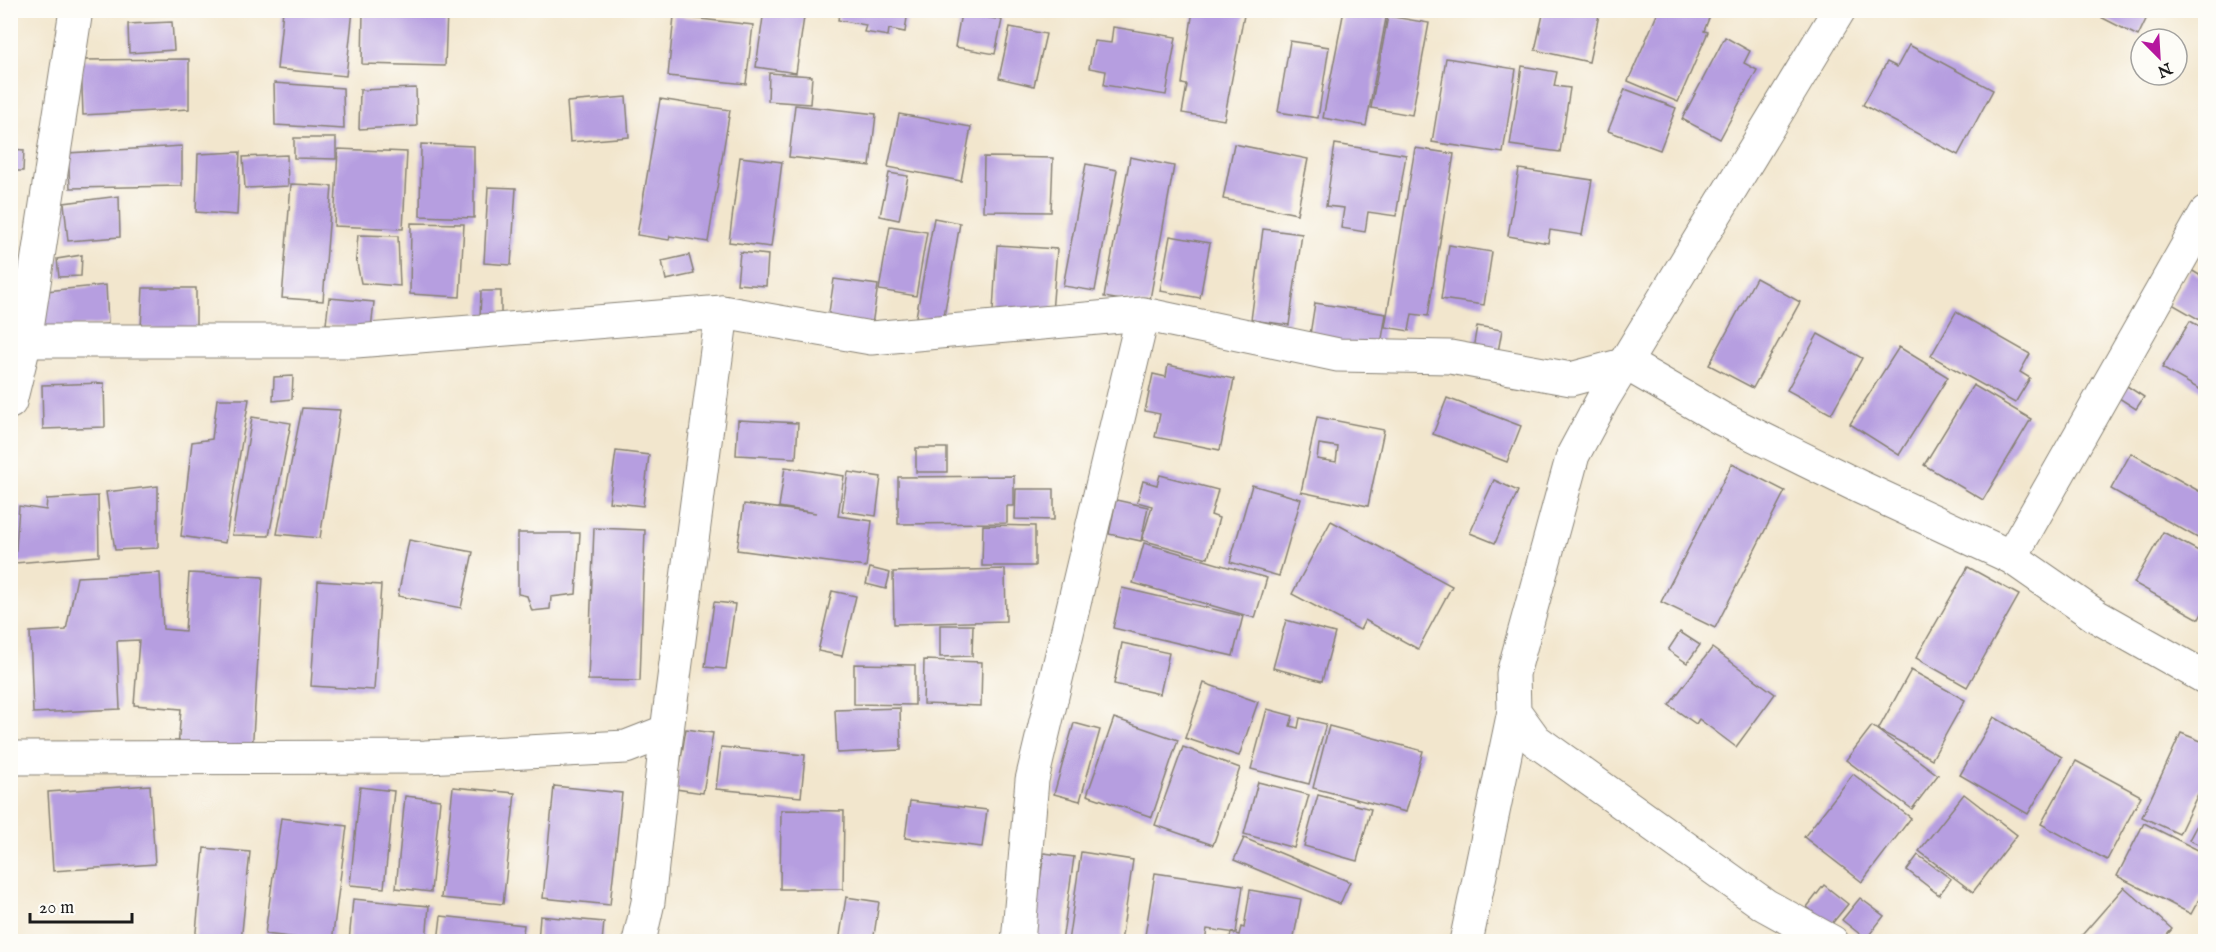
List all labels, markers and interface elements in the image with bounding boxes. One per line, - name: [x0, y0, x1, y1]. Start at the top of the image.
- north arrow: [2129, 27, 2189, 87]
- text: N: [2154, 57, 2176, 81]
- scale bar: [30, 886, 132, 924]
- text: 20 m: [39, 897, 74, 920]

